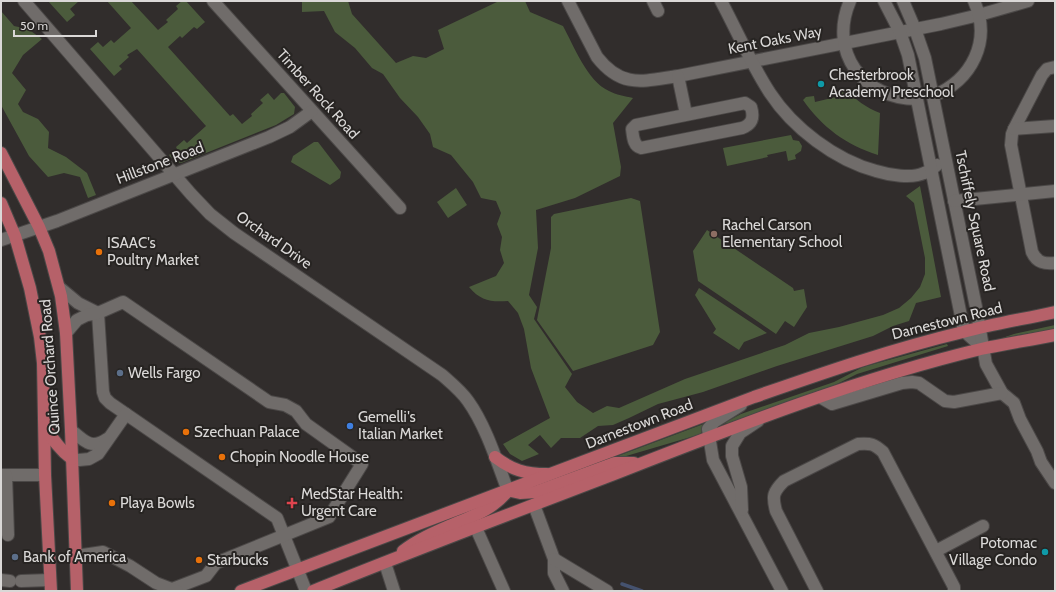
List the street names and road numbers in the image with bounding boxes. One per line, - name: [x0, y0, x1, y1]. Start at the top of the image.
- street label: Kent Oaks Way: [726, 22, 824, 58]
- street label: Timber Rock Road: [273, 45, 363, 143]
- street label: Hillstone Road: [114, 138, 206, 188]
- street label: Tschiffely Square Road: [951, 149, 999, 293]
- street label: Orchard Drive: [233, 207, 315, 273]
- street label: Quince Orchard Road: [36, 299, 64, 435]
- street label: Darnestown Road: [890, 299, 1004, 343]
- street label: Darnestown Road: [583, 395, 695, 453]

